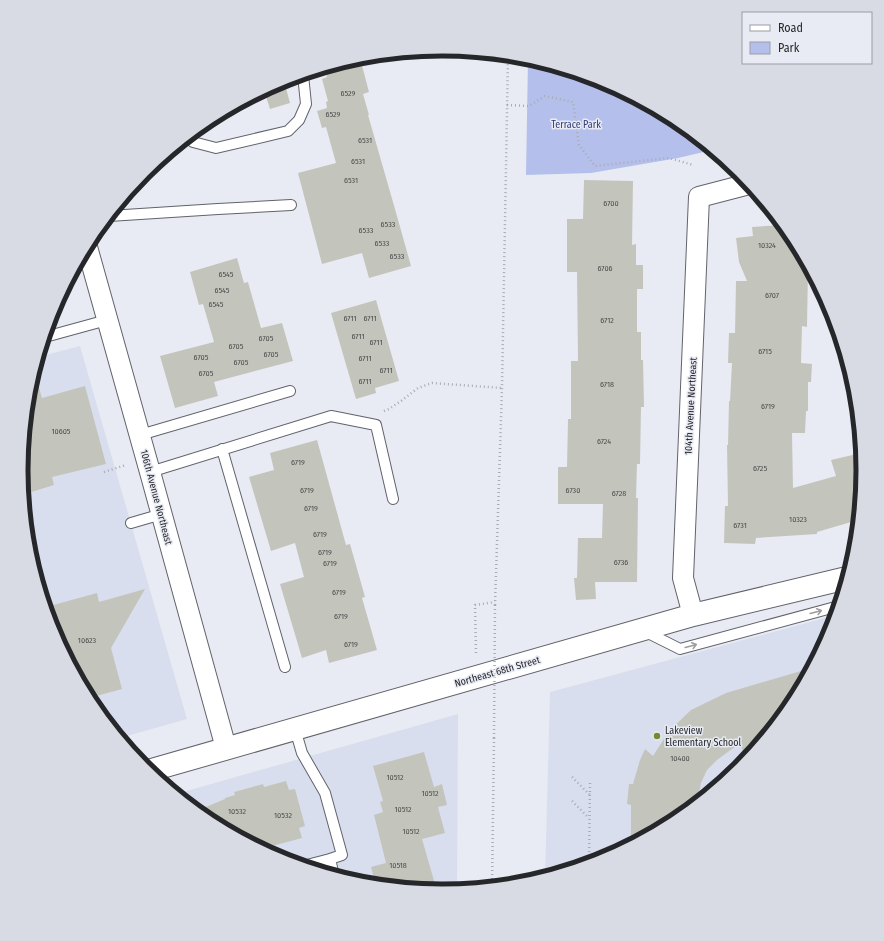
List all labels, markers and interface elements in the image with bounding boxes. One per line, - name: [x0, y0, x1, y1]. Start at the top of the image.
- legend: [742, 12, 872, 64]
- text: Road: [778, 21, 803, 35]
- text: Park: [778, 41, 800, 55]
- house number: 6529: [341, 89, 356, 98]
- house number: 6529: [326, 110, 341, 119]
- park label: Terrace Park: [551, 119, 601, 131]
- house number: 6531: [358, 136, 372, 145]
- house number: 6531: [351, 157, 365, 166]
- house number: 6531: [344, 176, 358, 185]
- house number: 6700: [603, 199, 619, 208]
- house number: 6533: [381, 220, 396, 229]
- house number: 6533: [359, 226, 374, 235]
- house number: 6533: [375, 239, 390, 248]
- house number: 10324: [758, 241, 776, 250]
- house number: 6533: [390, 252, 405, 261]
- house number: 6706: [597, 264, 613, 273]
- house number: 6545: [218, 270, 234, 279]
- house number: 6545: [214, 286, 230, 295]
- house number: 6707: [765, 291, 780, 300]
- house number: 6545: [208, 300, 224, 309]
- house number: 6711: [343, 314, 357, 323]
- house number: 6711: [363, 314, 377, 323]
- house number: 6712: [600, 316, 614, 325]
- house number: 6711: [351, 332, 365, 341]
- house number: 6705: [259, 334, 274, 343]
- house number: 6711: [369, 338, 383, 347]
- house number: 6705: [229, 342, 244, 351]
- house number: 6715: [758, 347, 772, 356]
- house number: 6705: [264, 350, 279, 359]
- house number: 6705: [194, 353, 209, 362]
- house number: 6711: [358, 354, 372, 363]
- street label: 104th Avenue Northeast: [682, 356, 700, 455]
- house number: 6705: [234, 358, 249, 367]
- house number: 6711: [379, 366, 393, 375]
- house number: 6705: [199, 369, 214, 378]
- house number: 6711: [358, 377, 372, 386]
- house number: 6718: [600, 380, 614, 389]
- house number: 6719: [761, 402, 775, 411]
- house number: 10605: [51, 427, 71, 436]
- house number: 6724: [597, 437, 611, 446]
- street label: 106th Avenue Northeast: [138, 448, 175, 547]
- house number: 6719: [291, 458, 305, 467]
- house number: 6725: [753, 464, 767, 473]
- house number: 6719: [300, 486, 314, 495]
- house number: 6730: [566, 486, 580, 495]
- house number: 6728: [612, 489, 626, 498]
- house number: 6719: [304, 504, 318, 513]
- house number: 10323: [789, 515, 807, 524]
- house number: 6731: [733, 521, 747, 530]
- house number: 6719: [313, 530, 327, 539]
- house number: 6719: [318, 548, 332, 557]
- house number: 6736: [614, 558, 628, 567]
- house number: 6719: [323, 559, 337, 568]
- house number: 6719: [332, 588, 346, 597]
- one-way arrow: [809, 608, 822, 615]
- house number: 6719: [334, 612, 348, 621]
- house number: 10623: [78, 636, 97, 645]
- house number: 6719: [344, 640, 358, 649]
- one-way arrow: [684, 642, 697, 649]
- street label: Northeast 68th Street: [453, 654, 542, 690]
- place label: Lakeview Elementary School: [665, 725, 741, 749]
- marker: Lakeview Elementary School: [652, 731, 662, 741]
- house number: 10400: [670, 754, 690, 763]
- house number: 10512: [386, 773, 404, 782]
- house number: 10512: [421, 789, 439, 798]
- house number: 10512: [394, 805, 412, 814]
- house number: 10532: [228, 807, 246, 816]
- house number: 10532: [274, 811, 292, 820]
- house number: 10512: [402, 827, 420, 836]
- house number: 10518: [389, 861, 407, 870]

